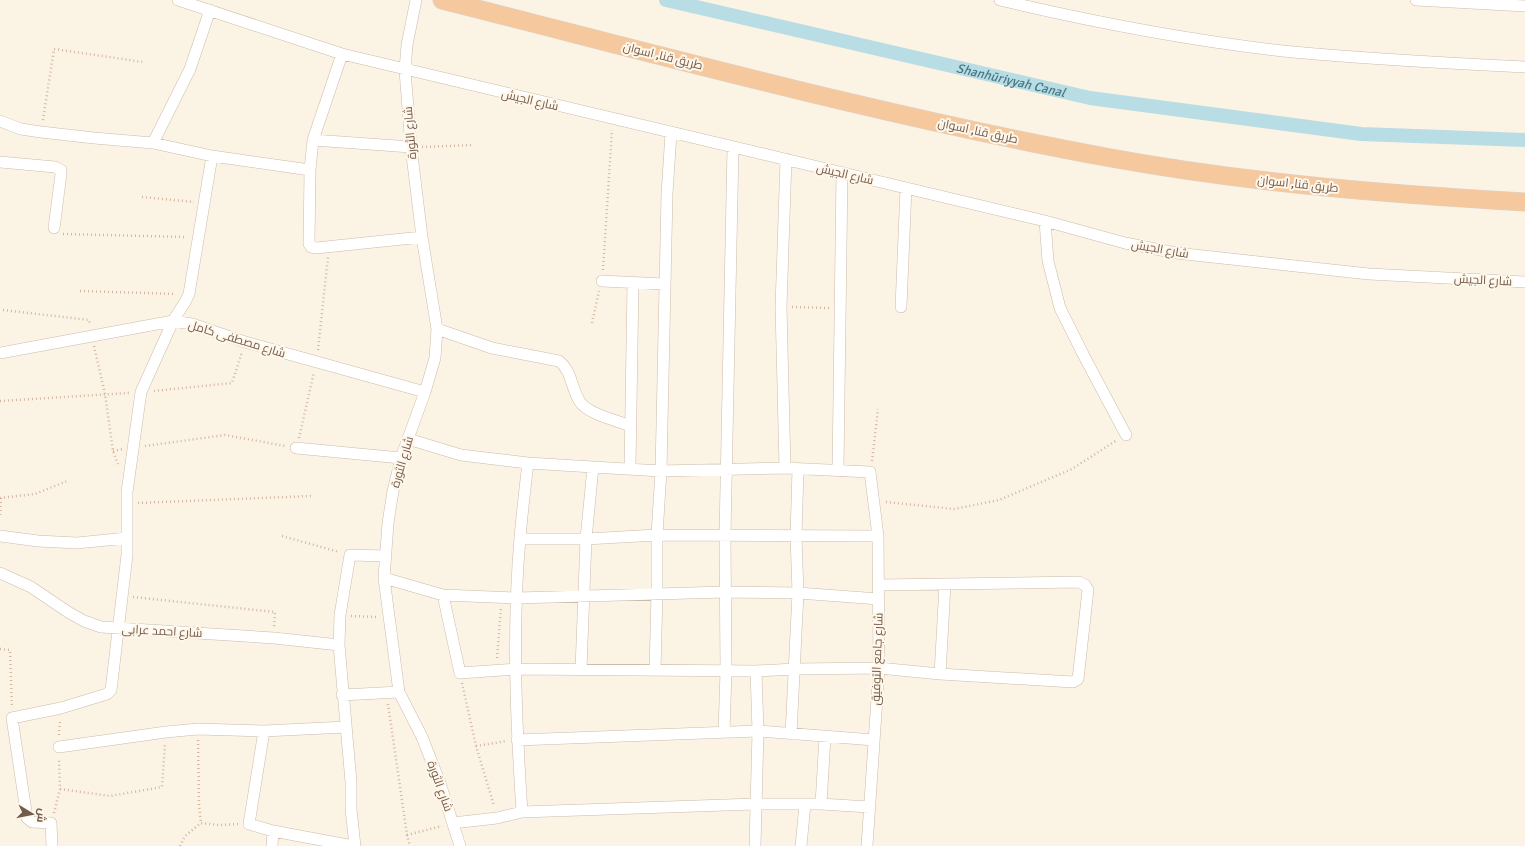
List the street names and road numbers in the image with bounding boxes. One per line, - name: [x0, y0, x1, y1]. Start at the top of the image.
- street label: طريق قنا, اسوان: [621, 39, 704, 74]
- street label: شارع الجيش: [500, 87, 560, 114]
- street label: شارع الثورة: [401, 106, 420, 160]
- street label: طريق قنا, اسوان: [936, 116, 1019, 147]
- street label: شارع الجيش: [815, 161, 875, 188]
- street label: طريق قنا, اسوان: [1257, 173, 1339, 196]
- street label: شارع الجيش: [1130, 237, 1190, 262]
- street label: شارع الجيش: [1454, 271, 1512, 290]
- street label: شارع مصطفى كامل: [186, 318, 287, 361]
- street label: شارع الثورة: [388, 435, 417, 490]
- street label: شارع جامع التوفيق: [868, 612, 887, 706]
- street label: شارع احمد عرابى: [121, 622, 203, 641]
- street label: شارع الثورة: [423, 759, 456, 814]

